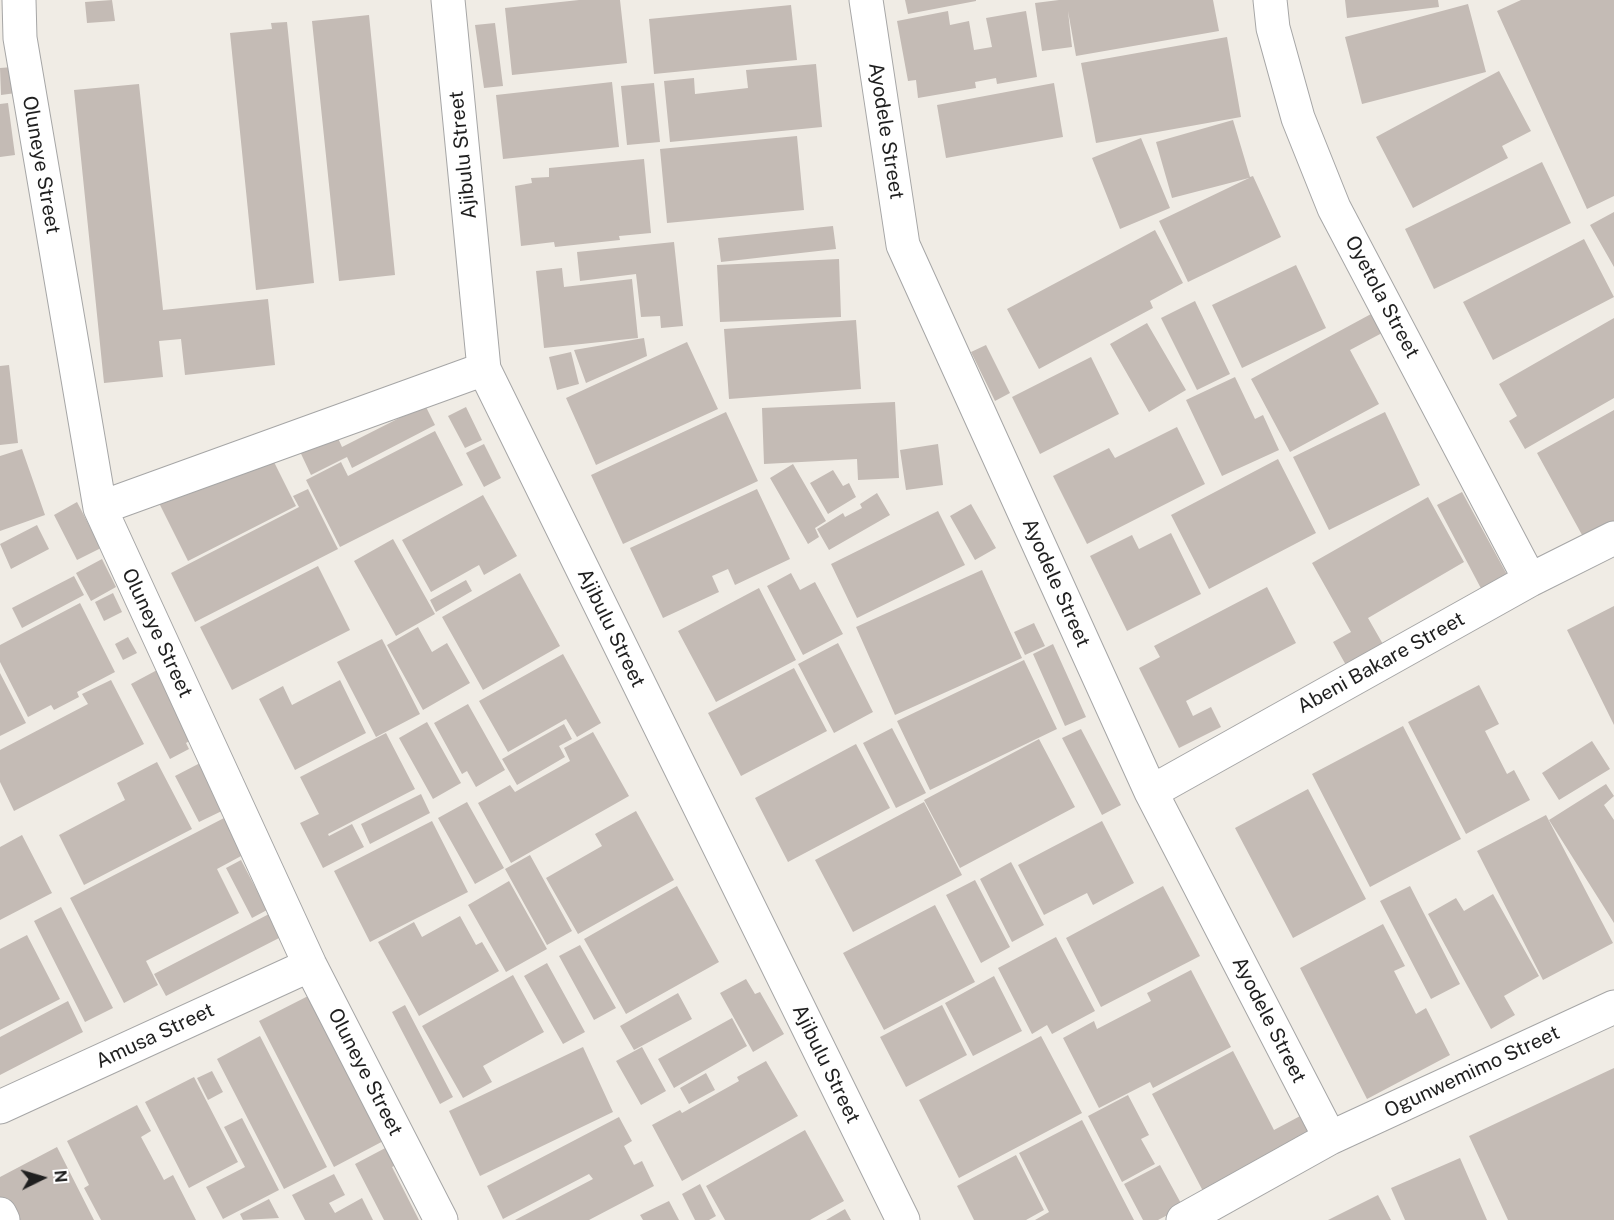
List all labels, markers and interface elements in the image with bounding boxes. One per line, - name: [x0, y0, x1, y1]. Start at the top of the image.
- street label: Ayodele Street: [863, 61, 909, 201]
- street label: Ajibulu Street: [444, 90, 482, 220]
- street label: Oluneye Street: [17, 94, 65, 236]
- street label: Oyetola Street: [1340, 232, 1424, 362]
- street label: Ayodele Street: [1017, 515, 1095, 651]
- street label: Oluneye Street: [117, 565, 197, 701]
- street label: Ajibulu Street: [572, 565, 650, 691]
- street label: Abeni Bakare Street: [1293, 607, 1469, 719]
- street label: Ayodele Street: [1227, 953, 1311, 1087]
- street label: Amusa Street: [92, 998, 218, 1074]
- street label: Ajibulu Street: [787, 1001, 865, 1127]
- street label: Oluneye Street: [323, 1004, 407, 1140]
- street label: Ogunwemimo Street: [1381, 1021, 1563, 1123]
- north arrow: [12, 1148, 72, 1208]
- text: N: [50, 1169, 70, 1183]

